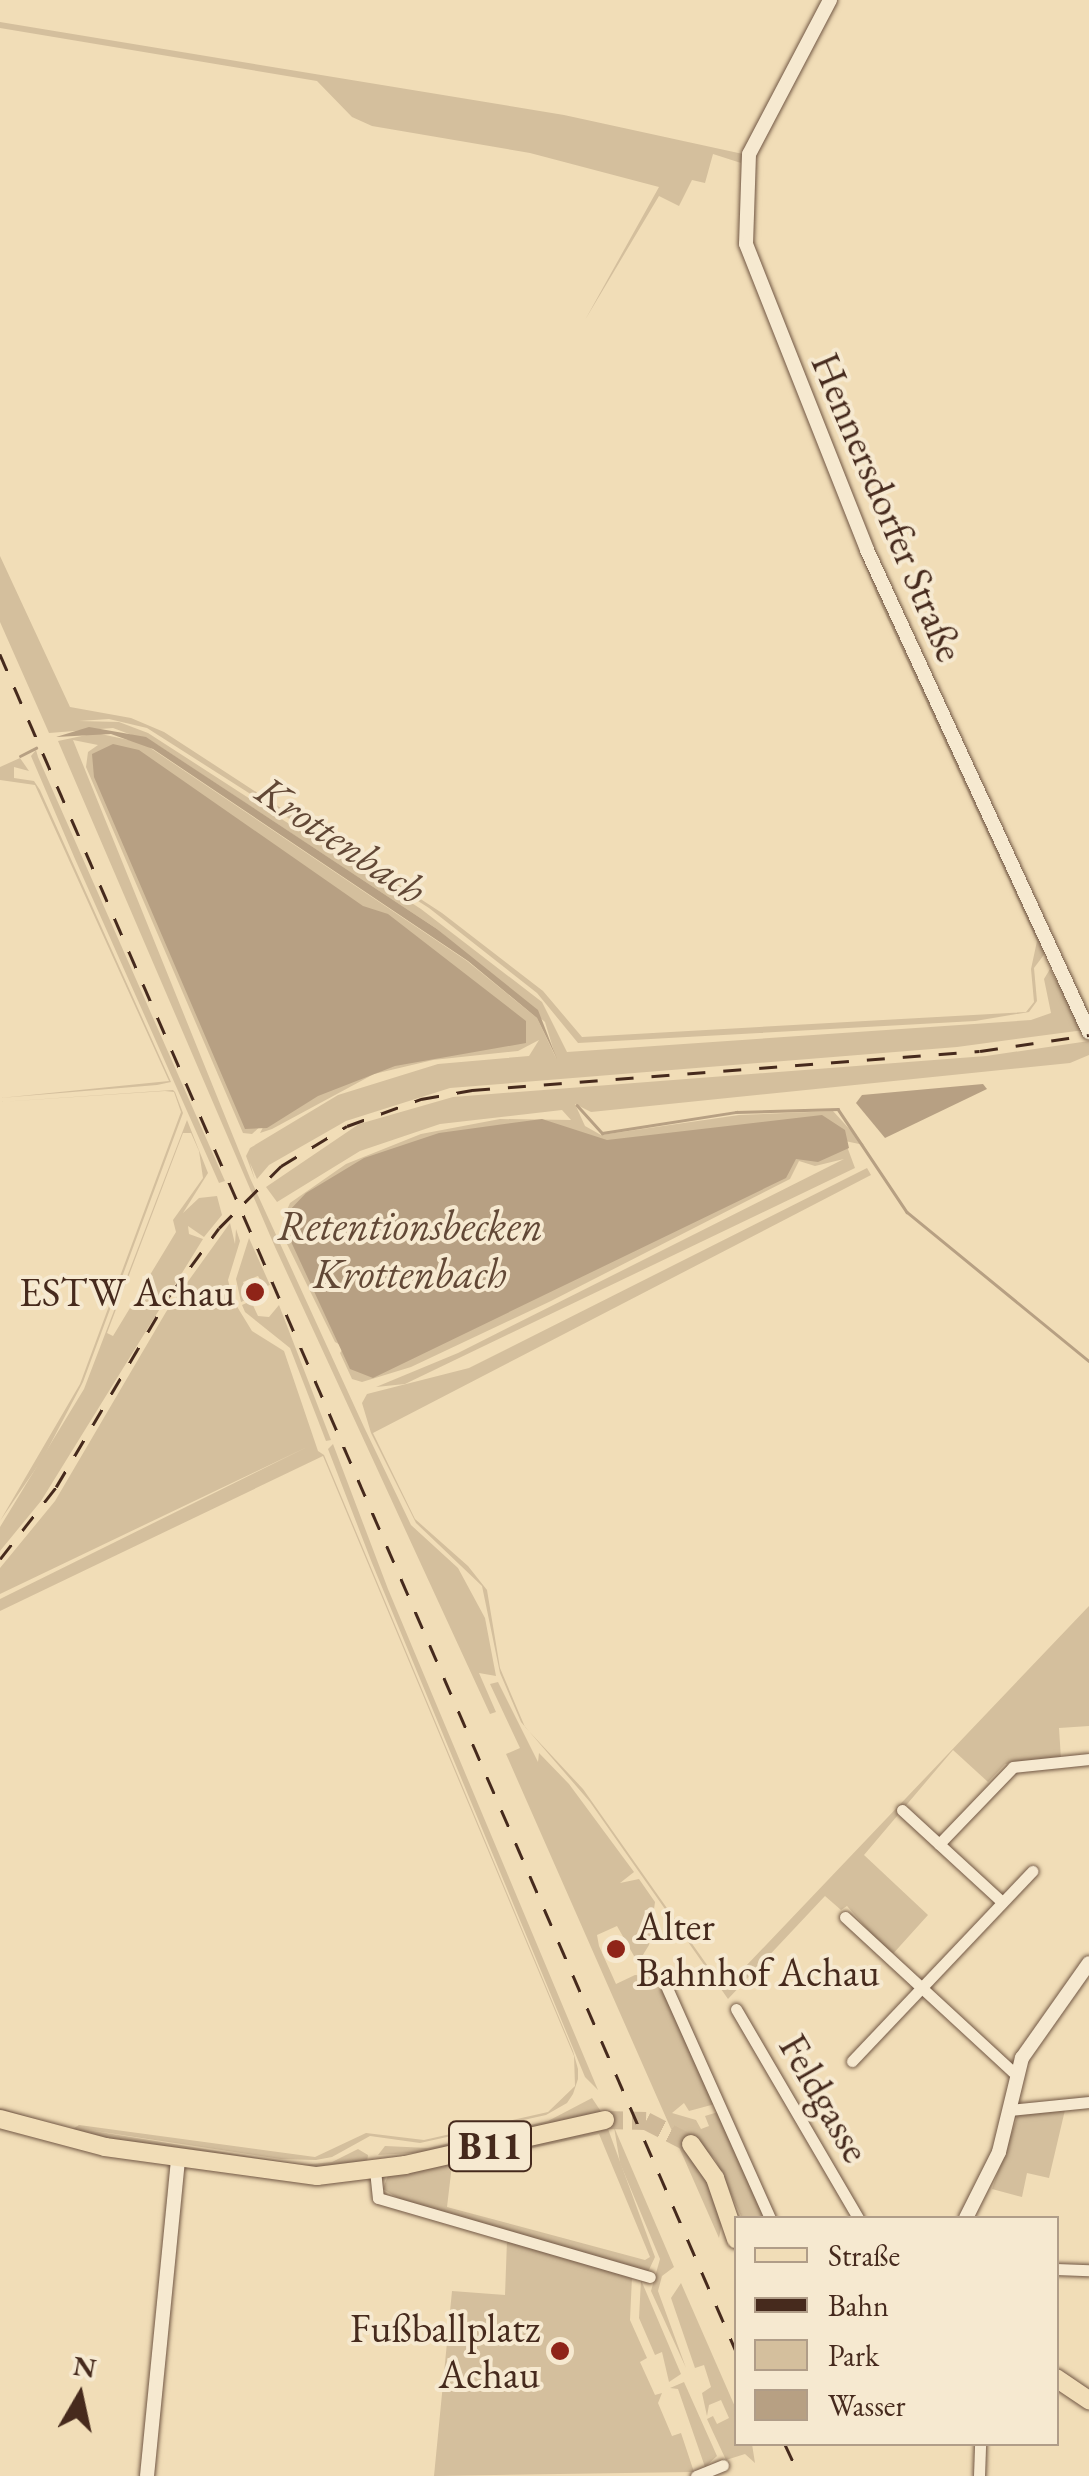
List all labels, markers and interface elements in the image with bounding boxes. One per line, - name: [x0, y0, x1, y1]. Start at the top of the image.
- street label: Hennersdorfer Straße: [801, 346, 975, 668]
- water label: Krottenbach: [247, 765, 435, 915]
- water label: Retentionsbecken Krottenbach: [277, 1201, 543, 1300]
- place label: ESTW Achau: [19, 1268, 235, 1316]
- marker: ESTW Achau: [244, 1281, 266, 1303]
- place label: Alter Bahnhof Achau: [636, 1902, 880, 1996]
- marker: Alter Bahnhof Achau: [605, 1938, 627, 1960]
- street label: Feldgasse: [769, 2026, 881, 2170]
- road number: B11: [448, 2113, 532, 2179]
- legend: [734, 2216, 1059, 2446]
- text: Straße: [828, 2236, 900, 2275]
- text: Bahn: [828, 2286, 889, 2325]
- place label: Fußballplatz Achau: [350, 2304, 540, 2398]
- text: Park: [828, 2336, 879, 2375]
- marker: Fußballplatz Achau: [549, 2340, 571, 2362]
- north arrow: [30, 2346, 130, 2446]
- text: N: [71, 2347, 99, 2386]
- text: Wasser: [828, 2386, 906, 2425]

